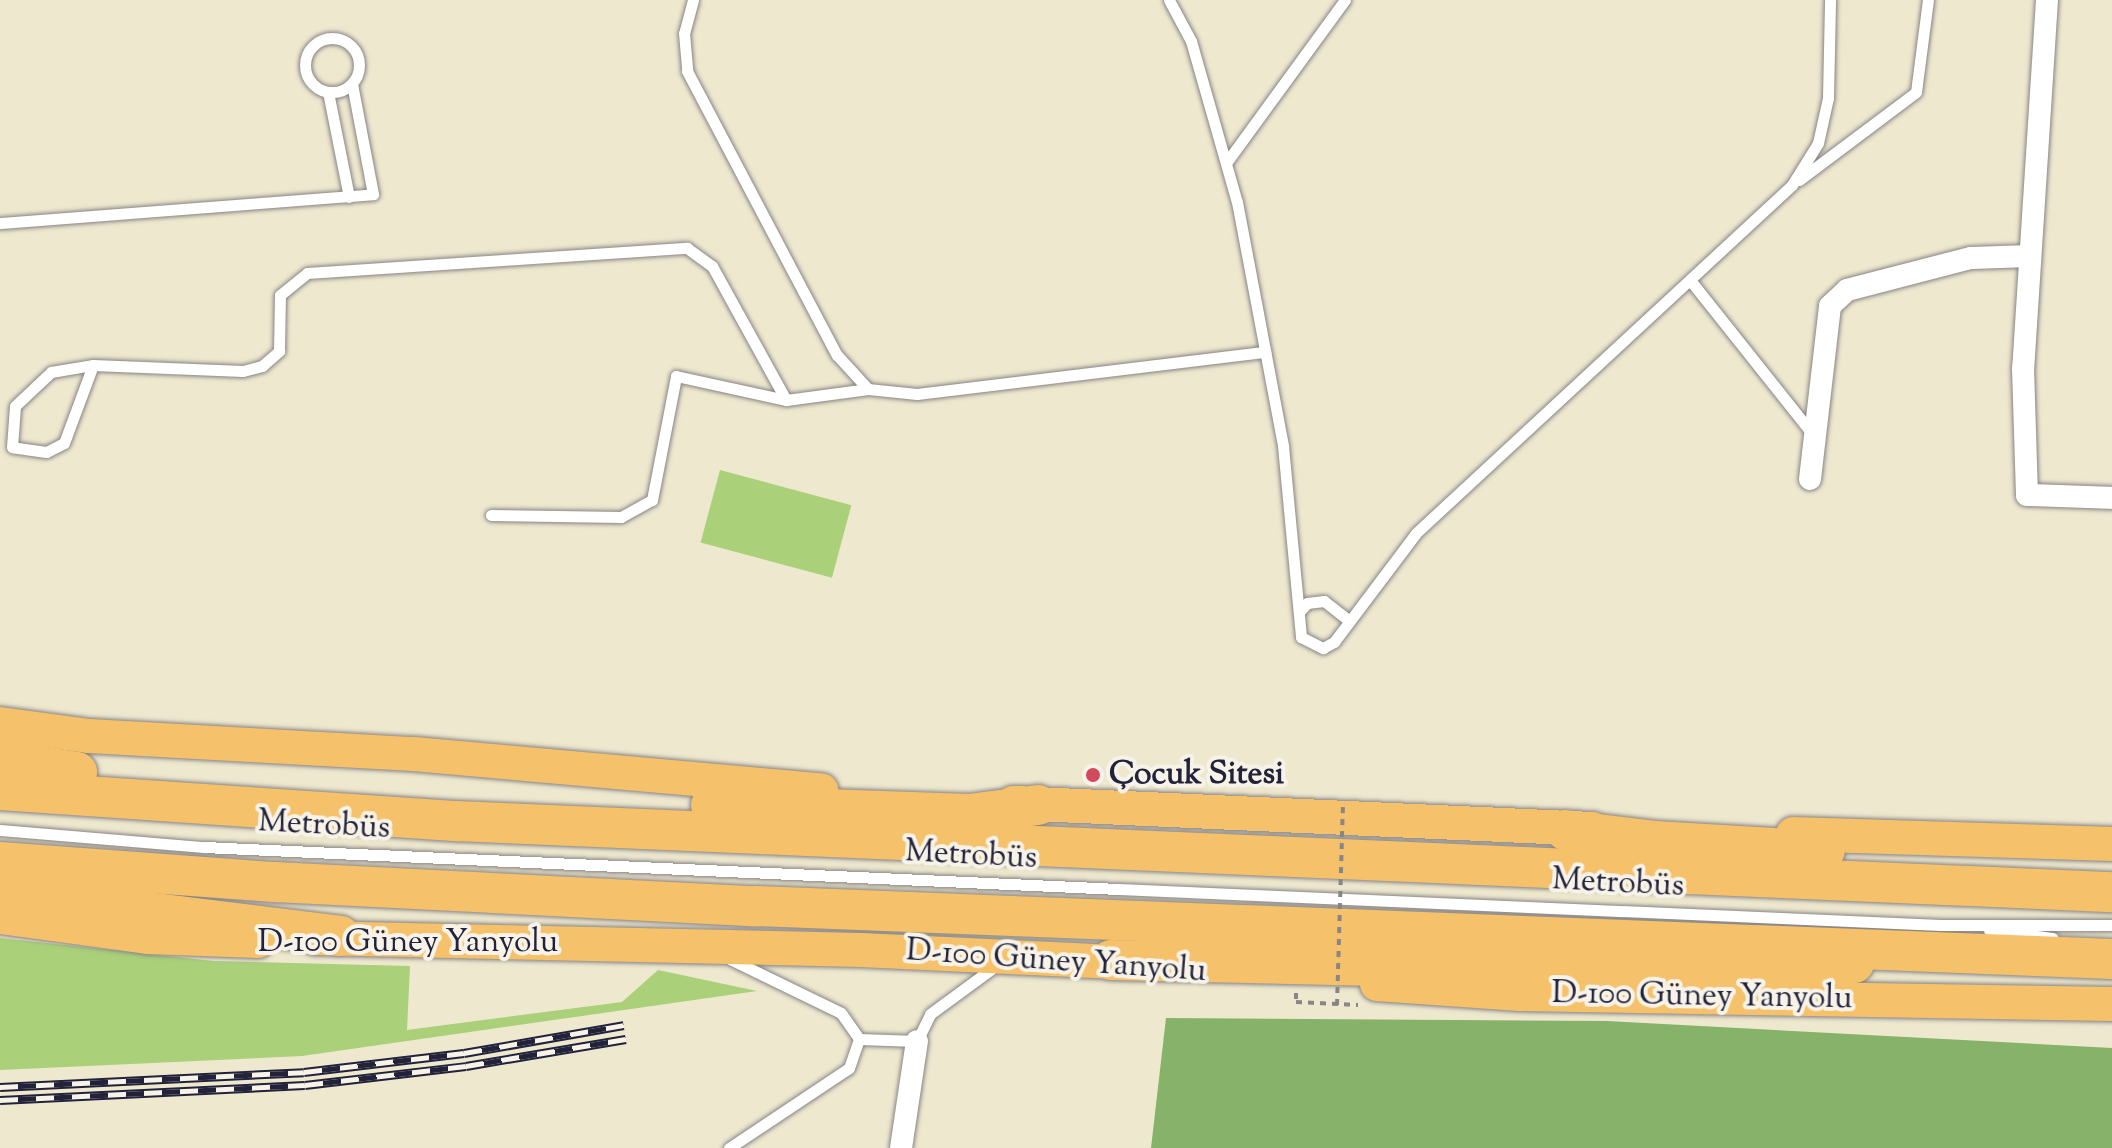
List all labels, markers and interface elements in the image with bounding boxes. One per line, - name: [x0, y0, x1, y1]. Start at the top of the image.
- place label: Çocuk Sitesi: [1109, 756, 1284, 794]
- marker: Çocuk Sitesi: [1084, 766, 1102, 784]
- street label: Metrobüs: [257, 803, 391, 849]
- street label: Metrobüs: [904, 833, 1038, 879]
- street label: Metrobüs: [1551, 861, 1685, 907]
- street label: D-100 Güney Yanyolu: [258, 924, 558, 962]
- street label: D-100 Güney Yanyolu: [905, 932, 1207, 992]
- street label: D-100 Güney Yanyolu: [1551, 975, 1853, 1019]

